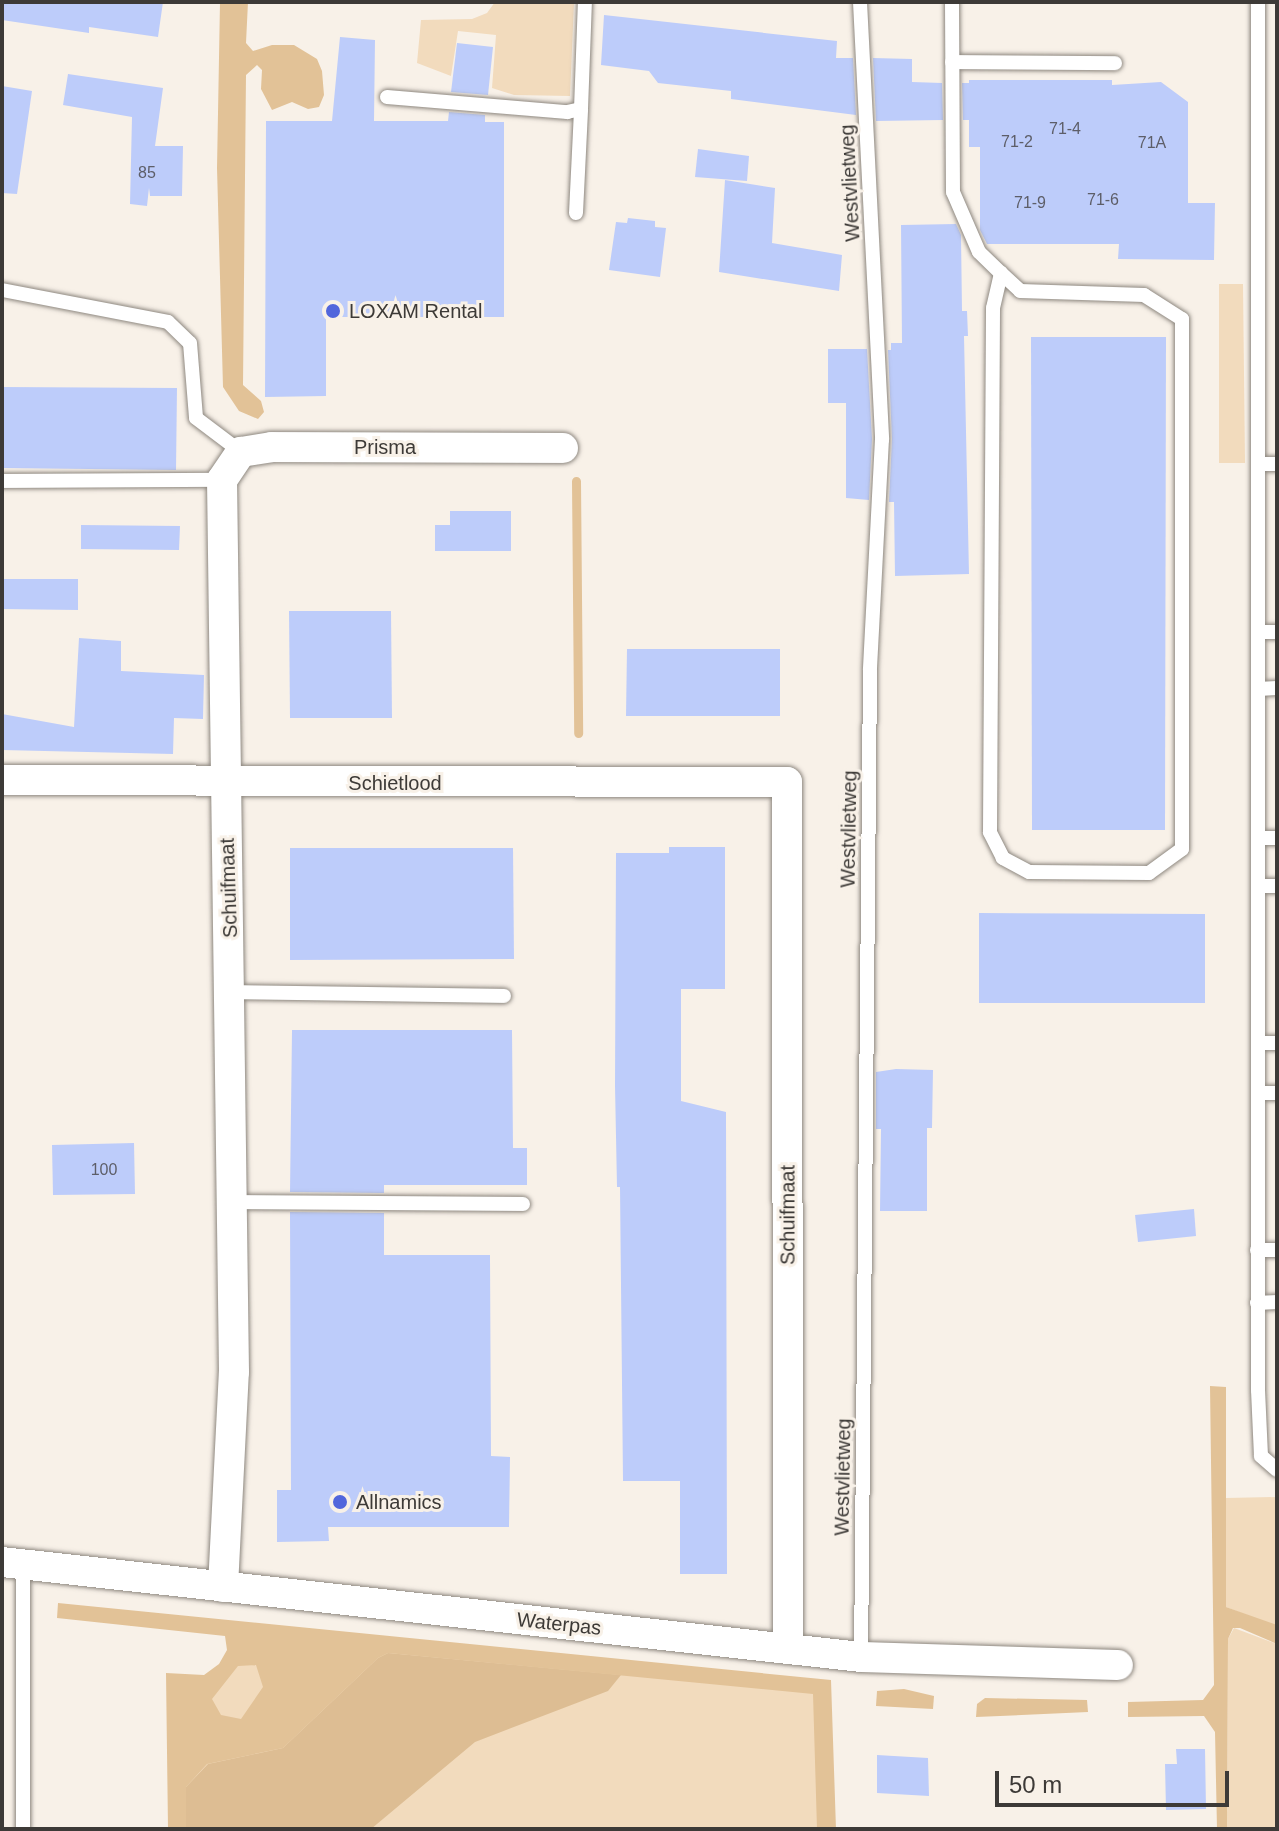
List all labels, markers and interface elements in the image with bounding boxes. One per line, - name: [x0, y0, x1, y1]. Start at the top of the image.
- house number: 71-4: [1049, 119, 1081, 139]
- street label: Westvlietweg: [835, 124, 865, 242]
- house number: 71-2: [1001, 132, 1033, 152]
- house number: 71A: [1138, 133, 1166, 153]
- house number: 85: [138, 163, 156, 183]
- house number: 71-6: [1087, 190, 1119, 210]
- house number: 71-9: [1014, 193, 1046, 213]
- place label: LOXAM Rental: [349, 299, 482, 323]
- marker: LOXAM Rental: [324, 302, 342, 320]
- street label: Prisma: [354, 435, 416, 459]
- street label: Westvlietweg: [836, 770, 862, 888]
- street label: Schietlood: [348, 771, 442, 795]
- street label: Schuifmaat: [215, 838, 243, 938]
- house number: 100: [91, 1160, 117, 1180]
- street label: Schuifmaat: [776, 1165, 800, 1265]
- street label: Westvlietweg: [830, 1418, 856, 1536]
- place label: Allnamics: [356, 1490, 442, 1514]
- marker: Allnamics: [331, 1493, 349, 1511]
- street label: Waterpas: [516, 1608, 602, 1640]
- scale bar: [999, 1755, 1233, 1805]
- text: 50 m: [1009, 1771, 1062, 1798]

